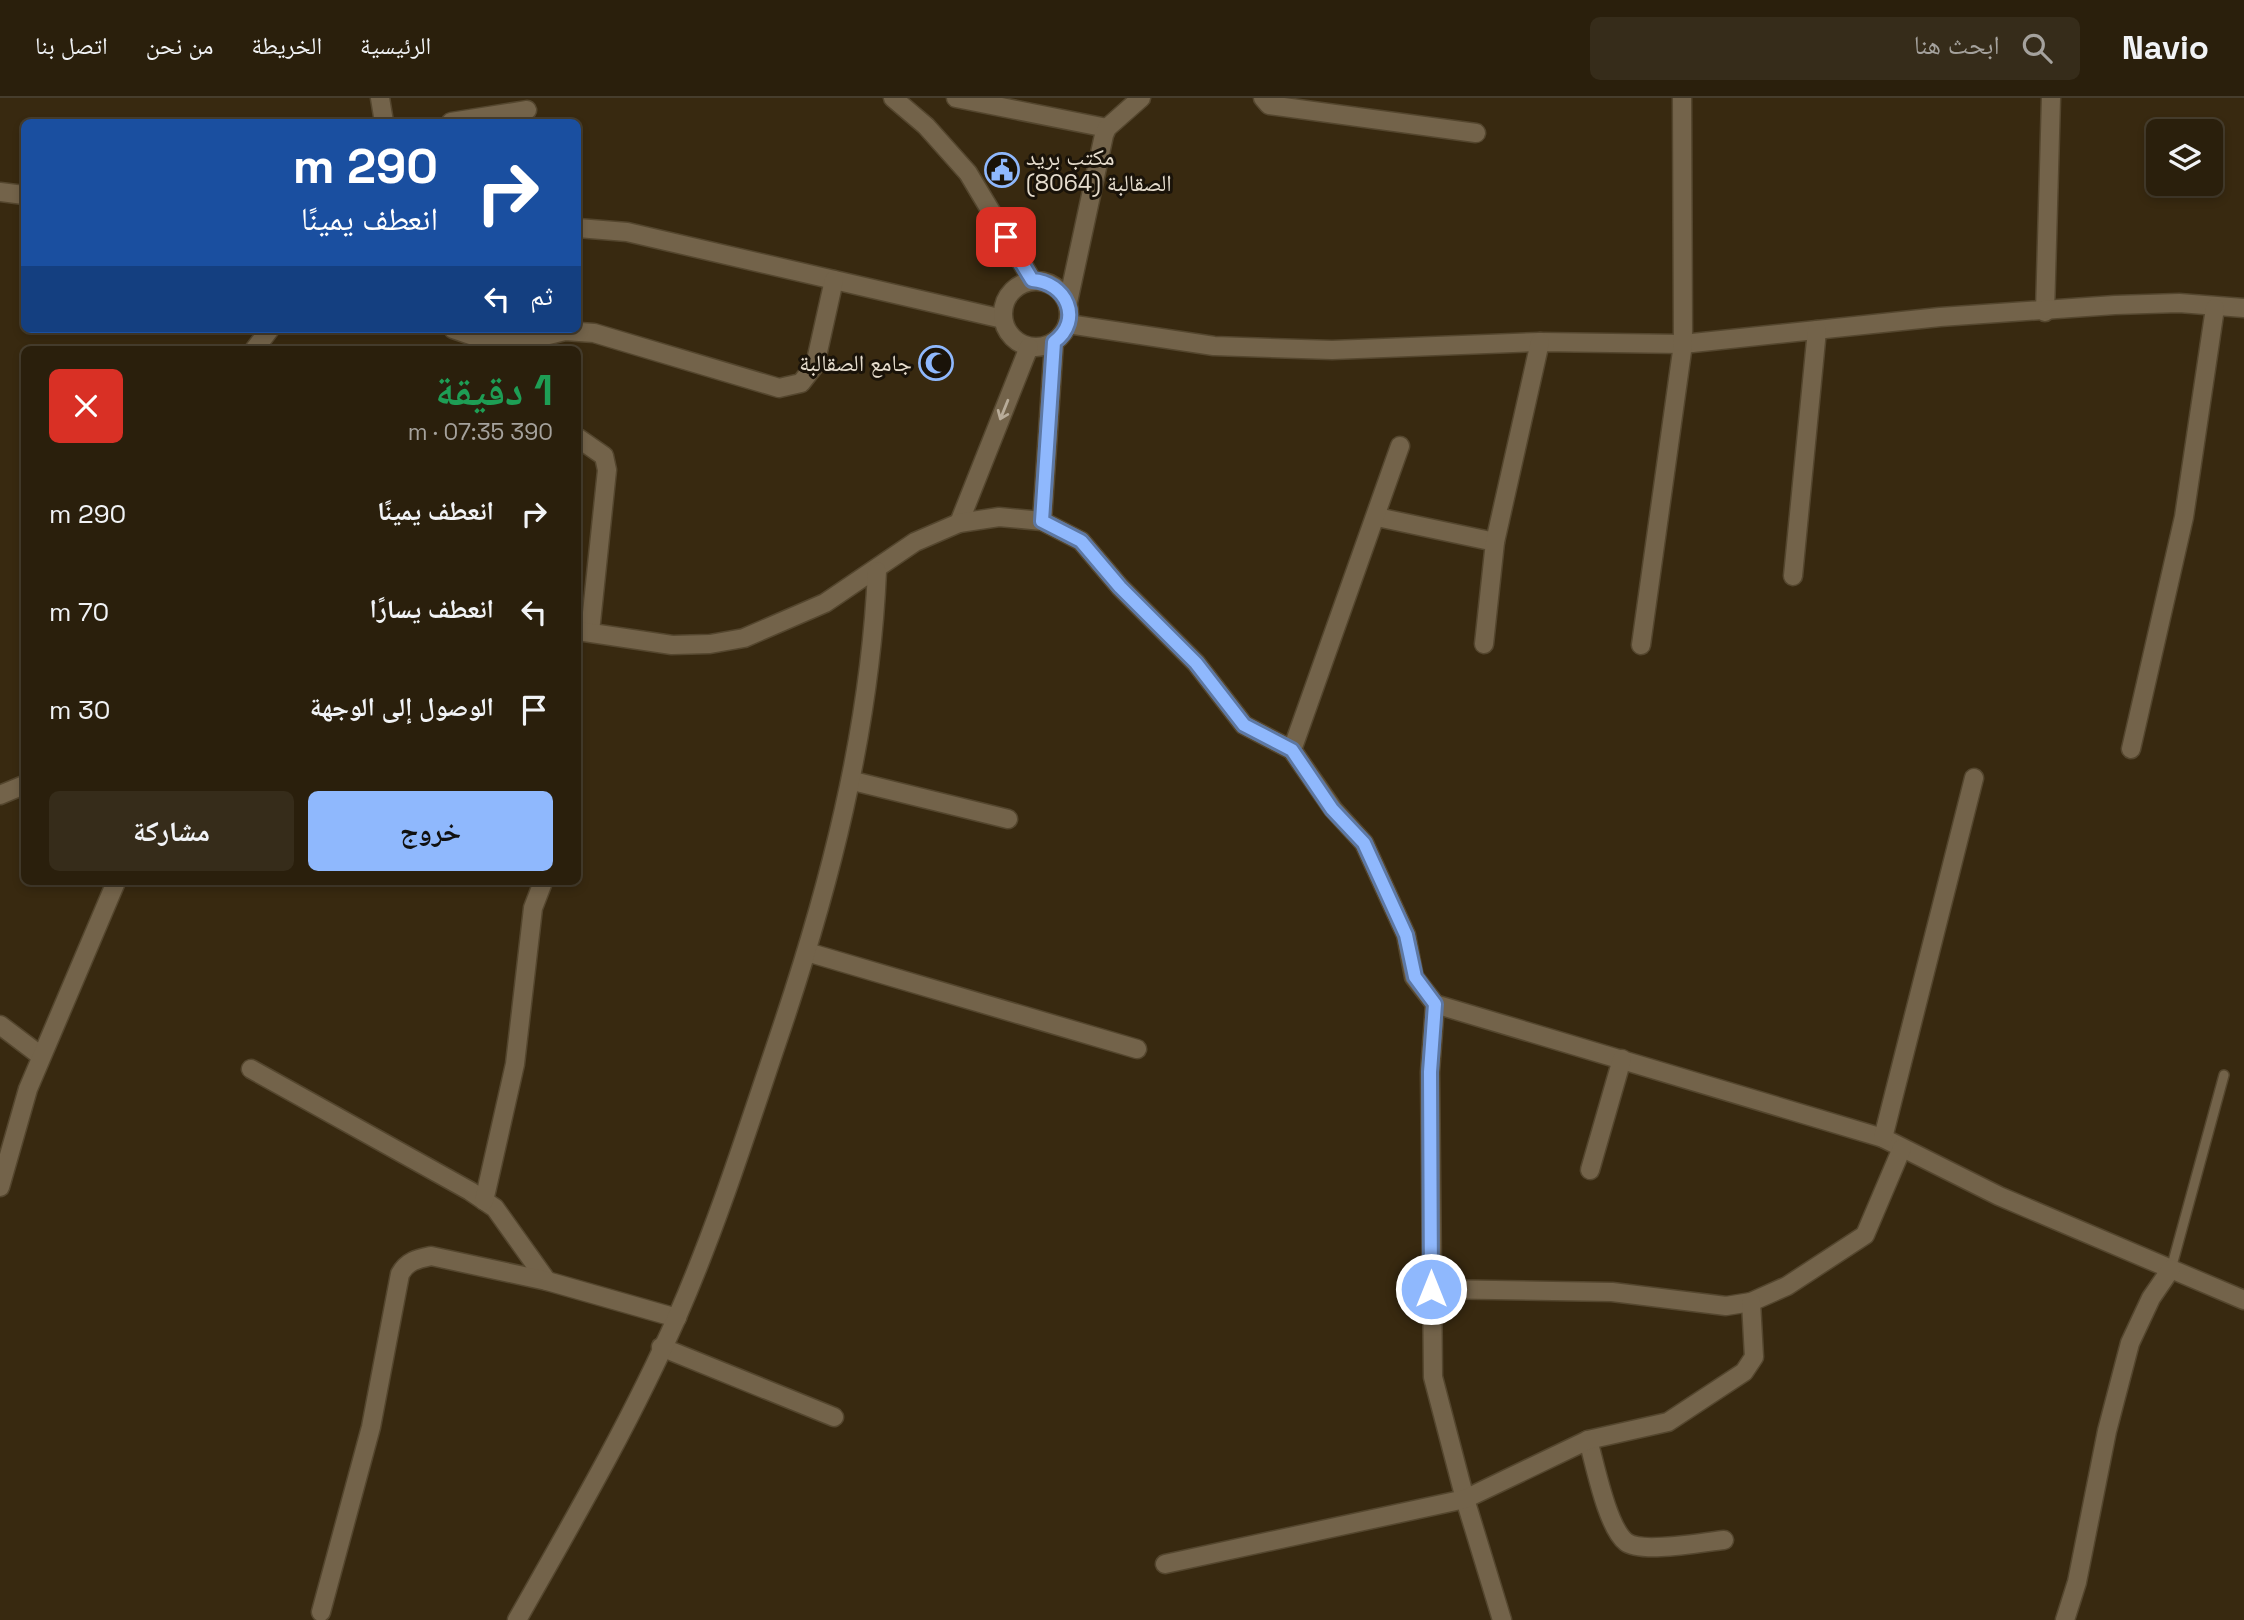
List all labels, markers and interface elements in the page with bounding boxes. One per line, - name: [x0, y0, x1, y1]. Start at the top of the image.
- search box: [1590, 17, 2080, 80]
- text: Navio: [2122, 27, 2209, 69]
- text: ابحث هنا: [1914, 28, 2000, 62]
- icon: search: [2018, 29, 2056, 67]
- text: اتصل بنا: [35, 30, 108, 61]
- text: من نحن: [146, 30, 213, 61]
- text: الخريطة: [251, 30, 322, 61]
- text: الرئيسية: [360, 30, 431, 61]
- map controls: [2146, 119, 2223, 196]
- button: layers: [2146, 119, 2223, 196]
- text: 290 m: [293, 135, 438, 197]
- place label: مكتب بريد الصقالبة (8064): [1026, 142, 1172, 198]
- icon: right: [462, 147, 553, 238]
- public building icon: مكتب بريد الصقالبة (8064): [983, 151, 1021, 189]
- text: انعطف يمينًا: [301, 199, 438, 239]
- pin: [976, 207, 1036, 267]
- icon: arrive: [987, 218, 1025, 256]
- text: ثم: [530, 279, 553, 313]
- icon: left: [478, 280, 516, 318]
- mosque icon: جامع الصقالبة: [917, 344, 955, 382]
- place label: جامع الصقالبة: [799, 348, 912, 378]
- text: 1 دقيقة: [435, 364, 553, 417]
- button: close: [49, 369, 123, 443]
- one-way arrow: [996, 399, 1009, 420]
- text: 390 m · 07:35: [408, 417, 553, 447]
- text: انعطف يمينًا: [377, 494, 494, 528]
- icon: right: [515, 495, 553, 533]
- text: 290 m: [49, 497, 126, 531]
- text: انعطف يسارًا: [370, 592, 494, 626]
- icon: left: [515, 593, 553, 631]
- text: 70 m: [49, 595, 109, 629]
- text: الوصول إلى الوجهة: [310, 690, 494, 724]
- icon: arrive: [515, 691, 553, 729]
- text: 30 m: [49, 693, 110, 727]
- button: مشاركة: [49, 791, 294, 871]
- button: خروج: [308, 791, 553, 871]
- position arrow: [1394, 1252, 1468, 1326]

